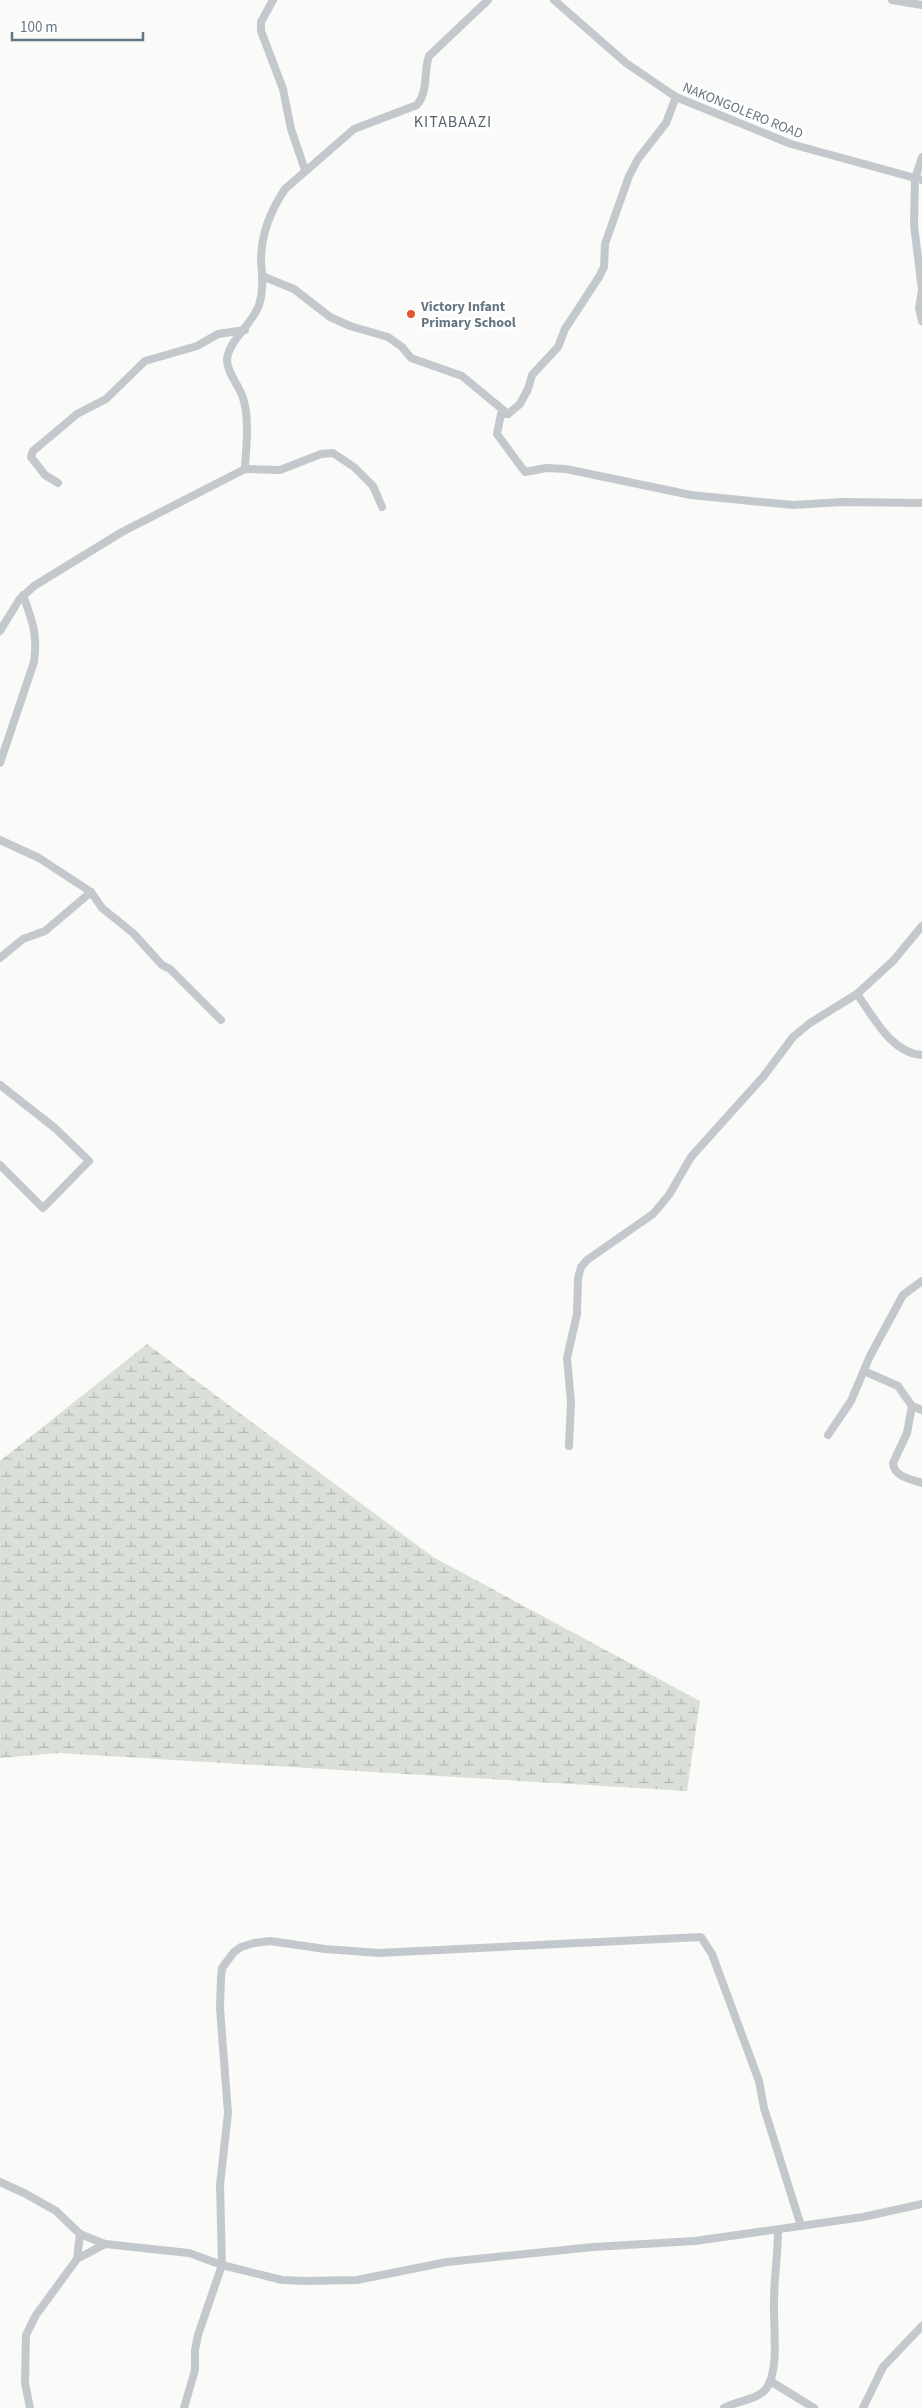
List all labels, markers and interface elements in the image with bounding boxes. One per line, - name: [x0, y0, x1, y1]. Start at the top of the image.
- scale bar: [12, 10, 144, 42]
- text: 100 m: [20, 17, 58, 38]
- street label: NAKONGOLERO ROAD: [679, 78, 806, 144]
- district label: KITABAAZI: [414, 111, 492, 133]
- place label: Victory Infant Primary School: [420, 297, 516, 333]
- marker: Victory Infant Primary School: [405, 308, 417, 320]

